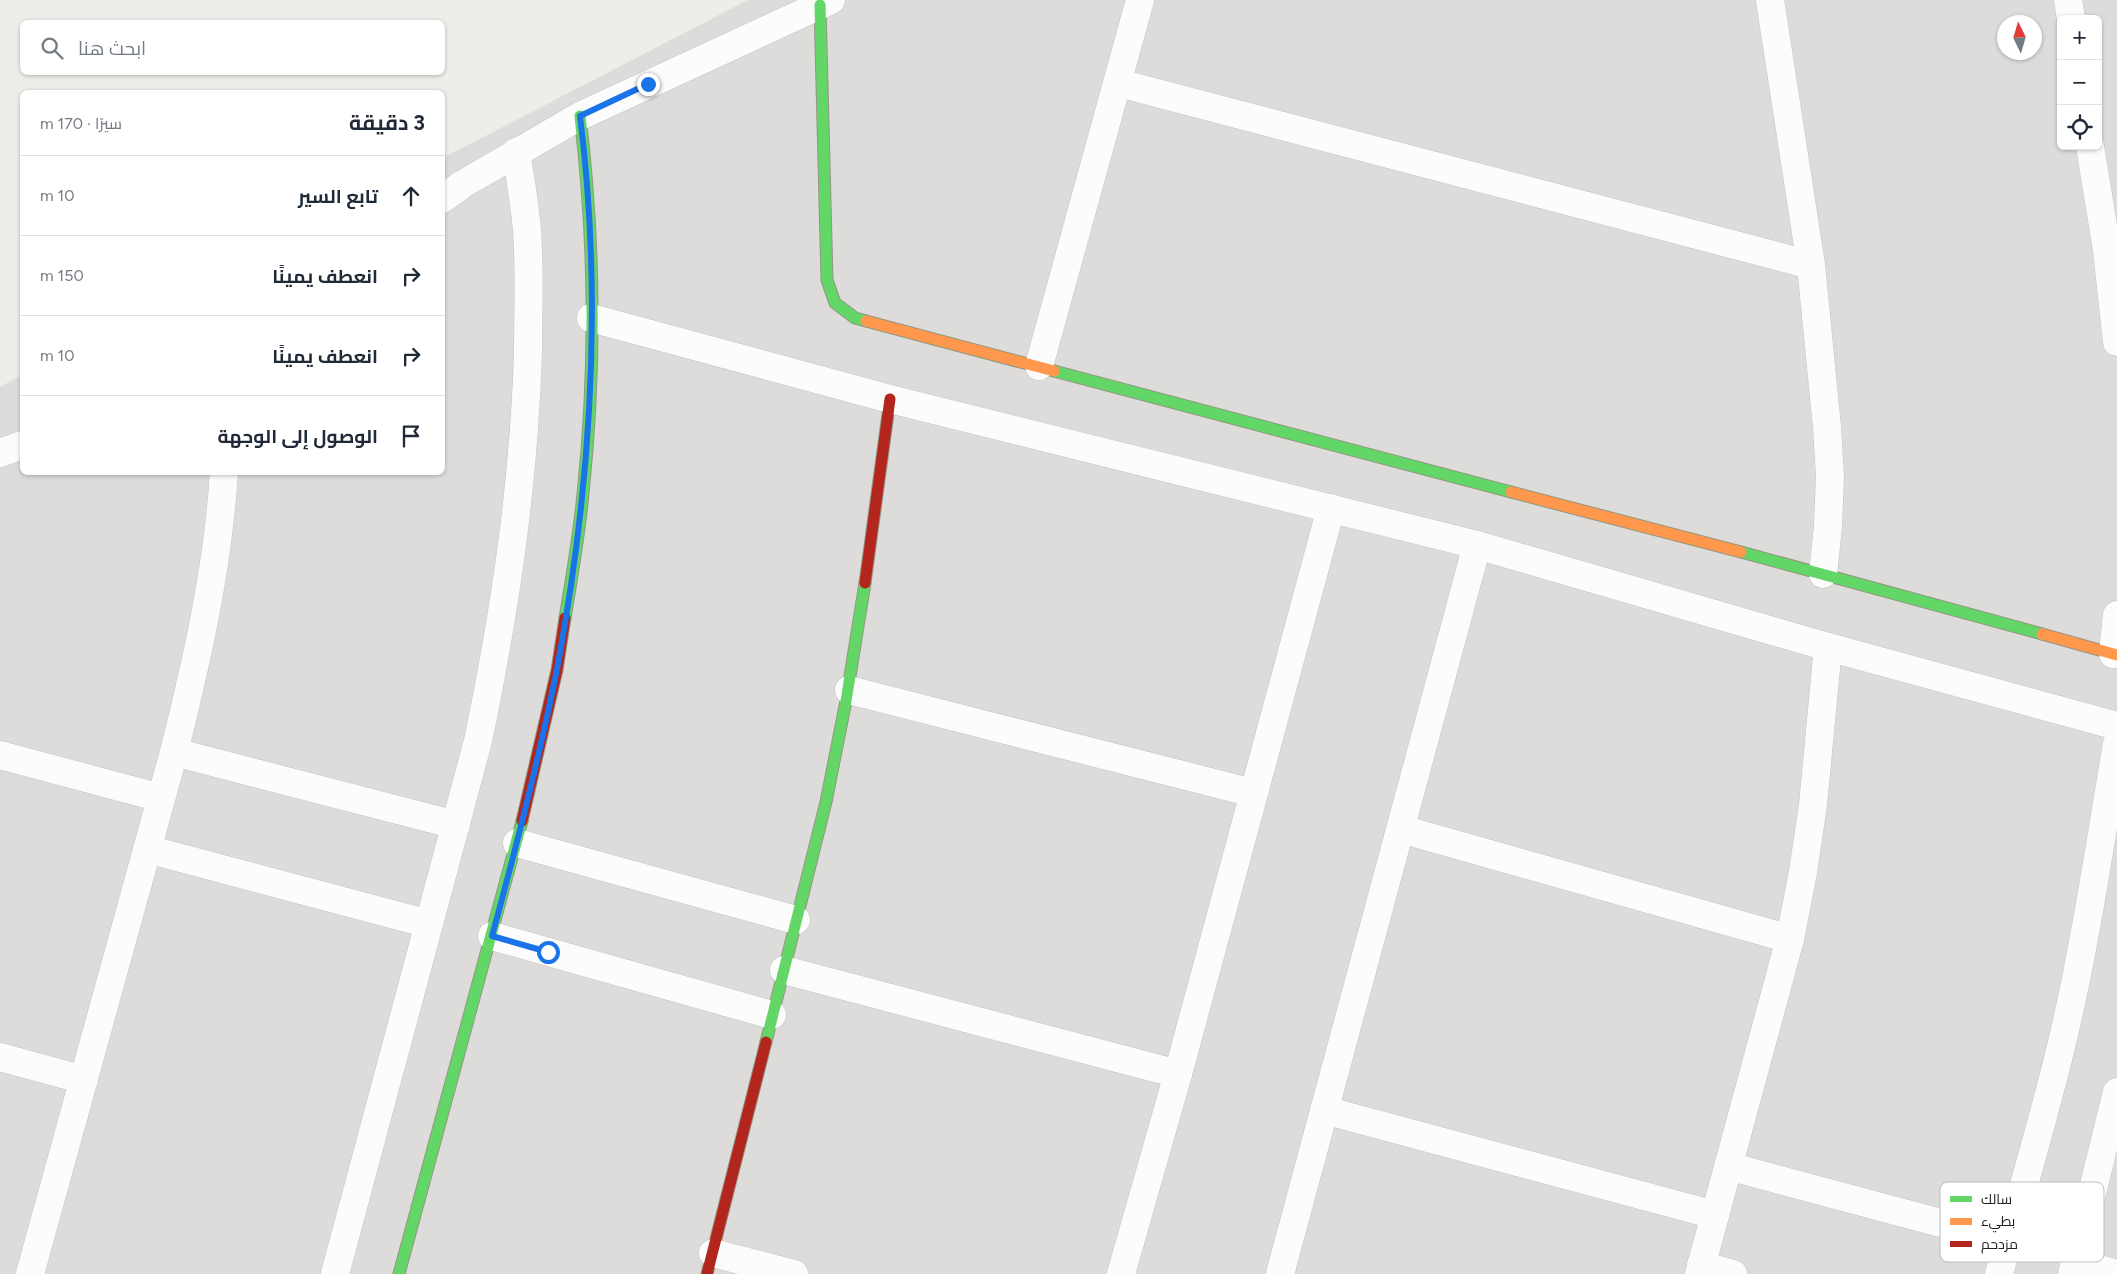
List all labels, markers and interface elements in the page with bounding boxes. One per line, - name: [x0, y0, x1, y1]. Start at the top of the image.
- north arrow: [1997, 15, 2042, 60]
- map controls: [2057, 15, 2102, 150]
- button: +: [2057, 15, 2102, 60]
- search box: [20, 20, 445, 75]
- icon: search: [38, 34, 66, 62]
- text: ابحث هنا: [78, 37, 146, 60]
- button: −: [2057, 60, 2102, 105]
- route end: [637, 73, 660, 96]
- button: locate: [2057, 105, 2102, 150]
- text: 3 دقيقة: [349, 110, 425, 135]
- text: سيرًا · 170 m: [40, 114, 122, 133]
- icon: ahead: [397, 182, 425, 210]
- text: تابع السير: [298, 185, 378, 208]
- text: 10 m: [40, 186, 74, 205]
- icon: right: [397, 262, 425, 290]
- text: انعطف يمينًا: [272, 265, 378, 288]
- text: 150 m: [40, 266, 84, 285]
- icon: right: [397, 342, 425, 370]
- text: انعطف يمينًا: [272, 345, 378, 368]
- text: 10 m: [40, 346, 74, 365]
- icon: arrive: [397, 422, 425, 450]
- text: الوصول إلى الوجهة: [218, 425, 378, 448]
- route start: [537, 941, 560, 964]
- legend: [1940, 1182, 2104, 1262]
- text: سالك: [1981, 1191, 2012, 1208]
- text: بطيء: [1981, 1213, 2015, 1233]
- text: مزدحم: [1981, 1236, 2018, 1254]

